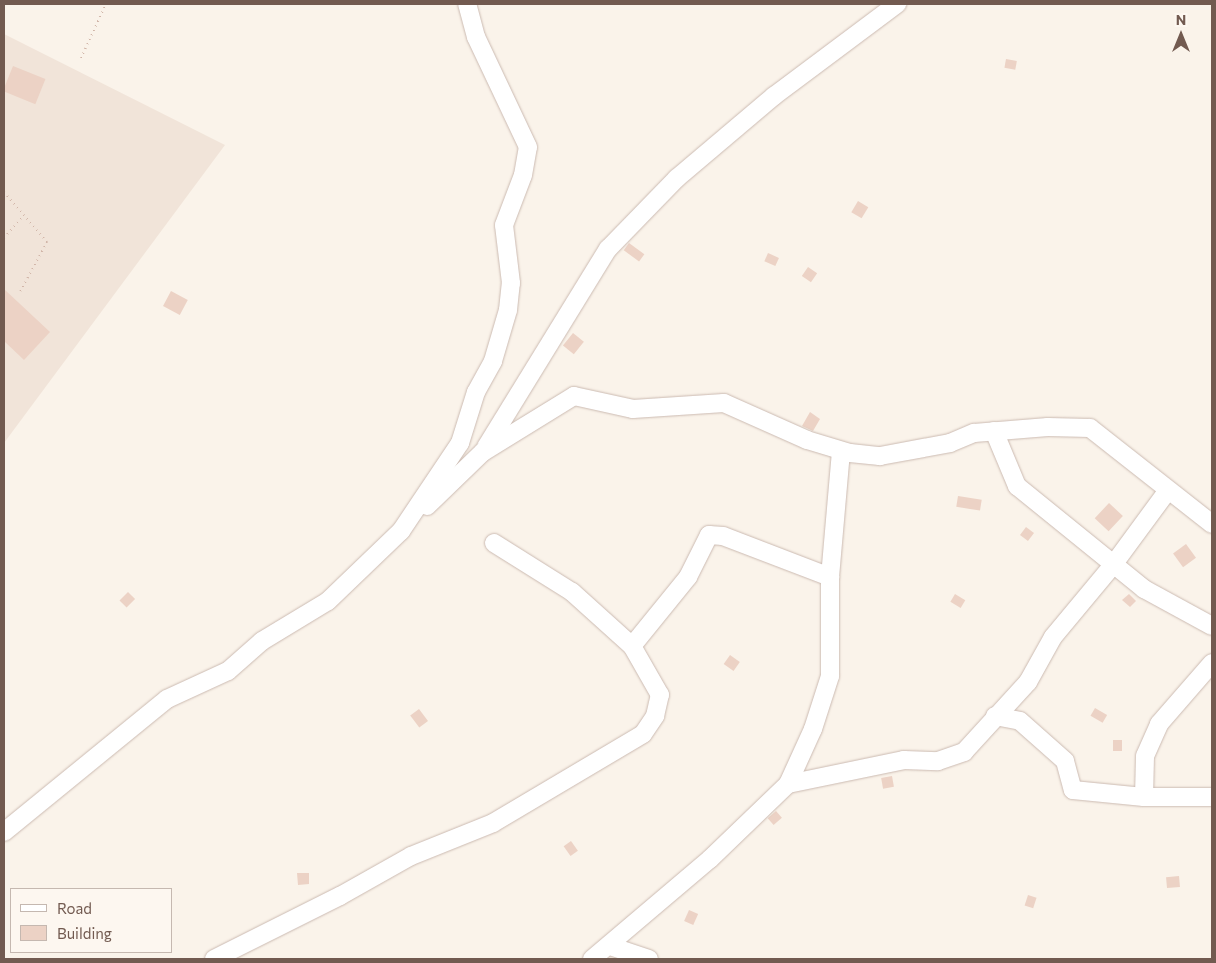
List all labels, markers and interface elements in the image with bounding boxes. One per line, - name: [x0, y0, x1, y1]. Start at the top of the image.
- north arrow: [1156, 10, 1206, 60]
- text: N: [1176, 11, 1186, 28]
- legend: [10, 888, 172, 953]
- text: Road: [57, 899, 92, 917]
- text: Building: [57, 924, 112, 942]

